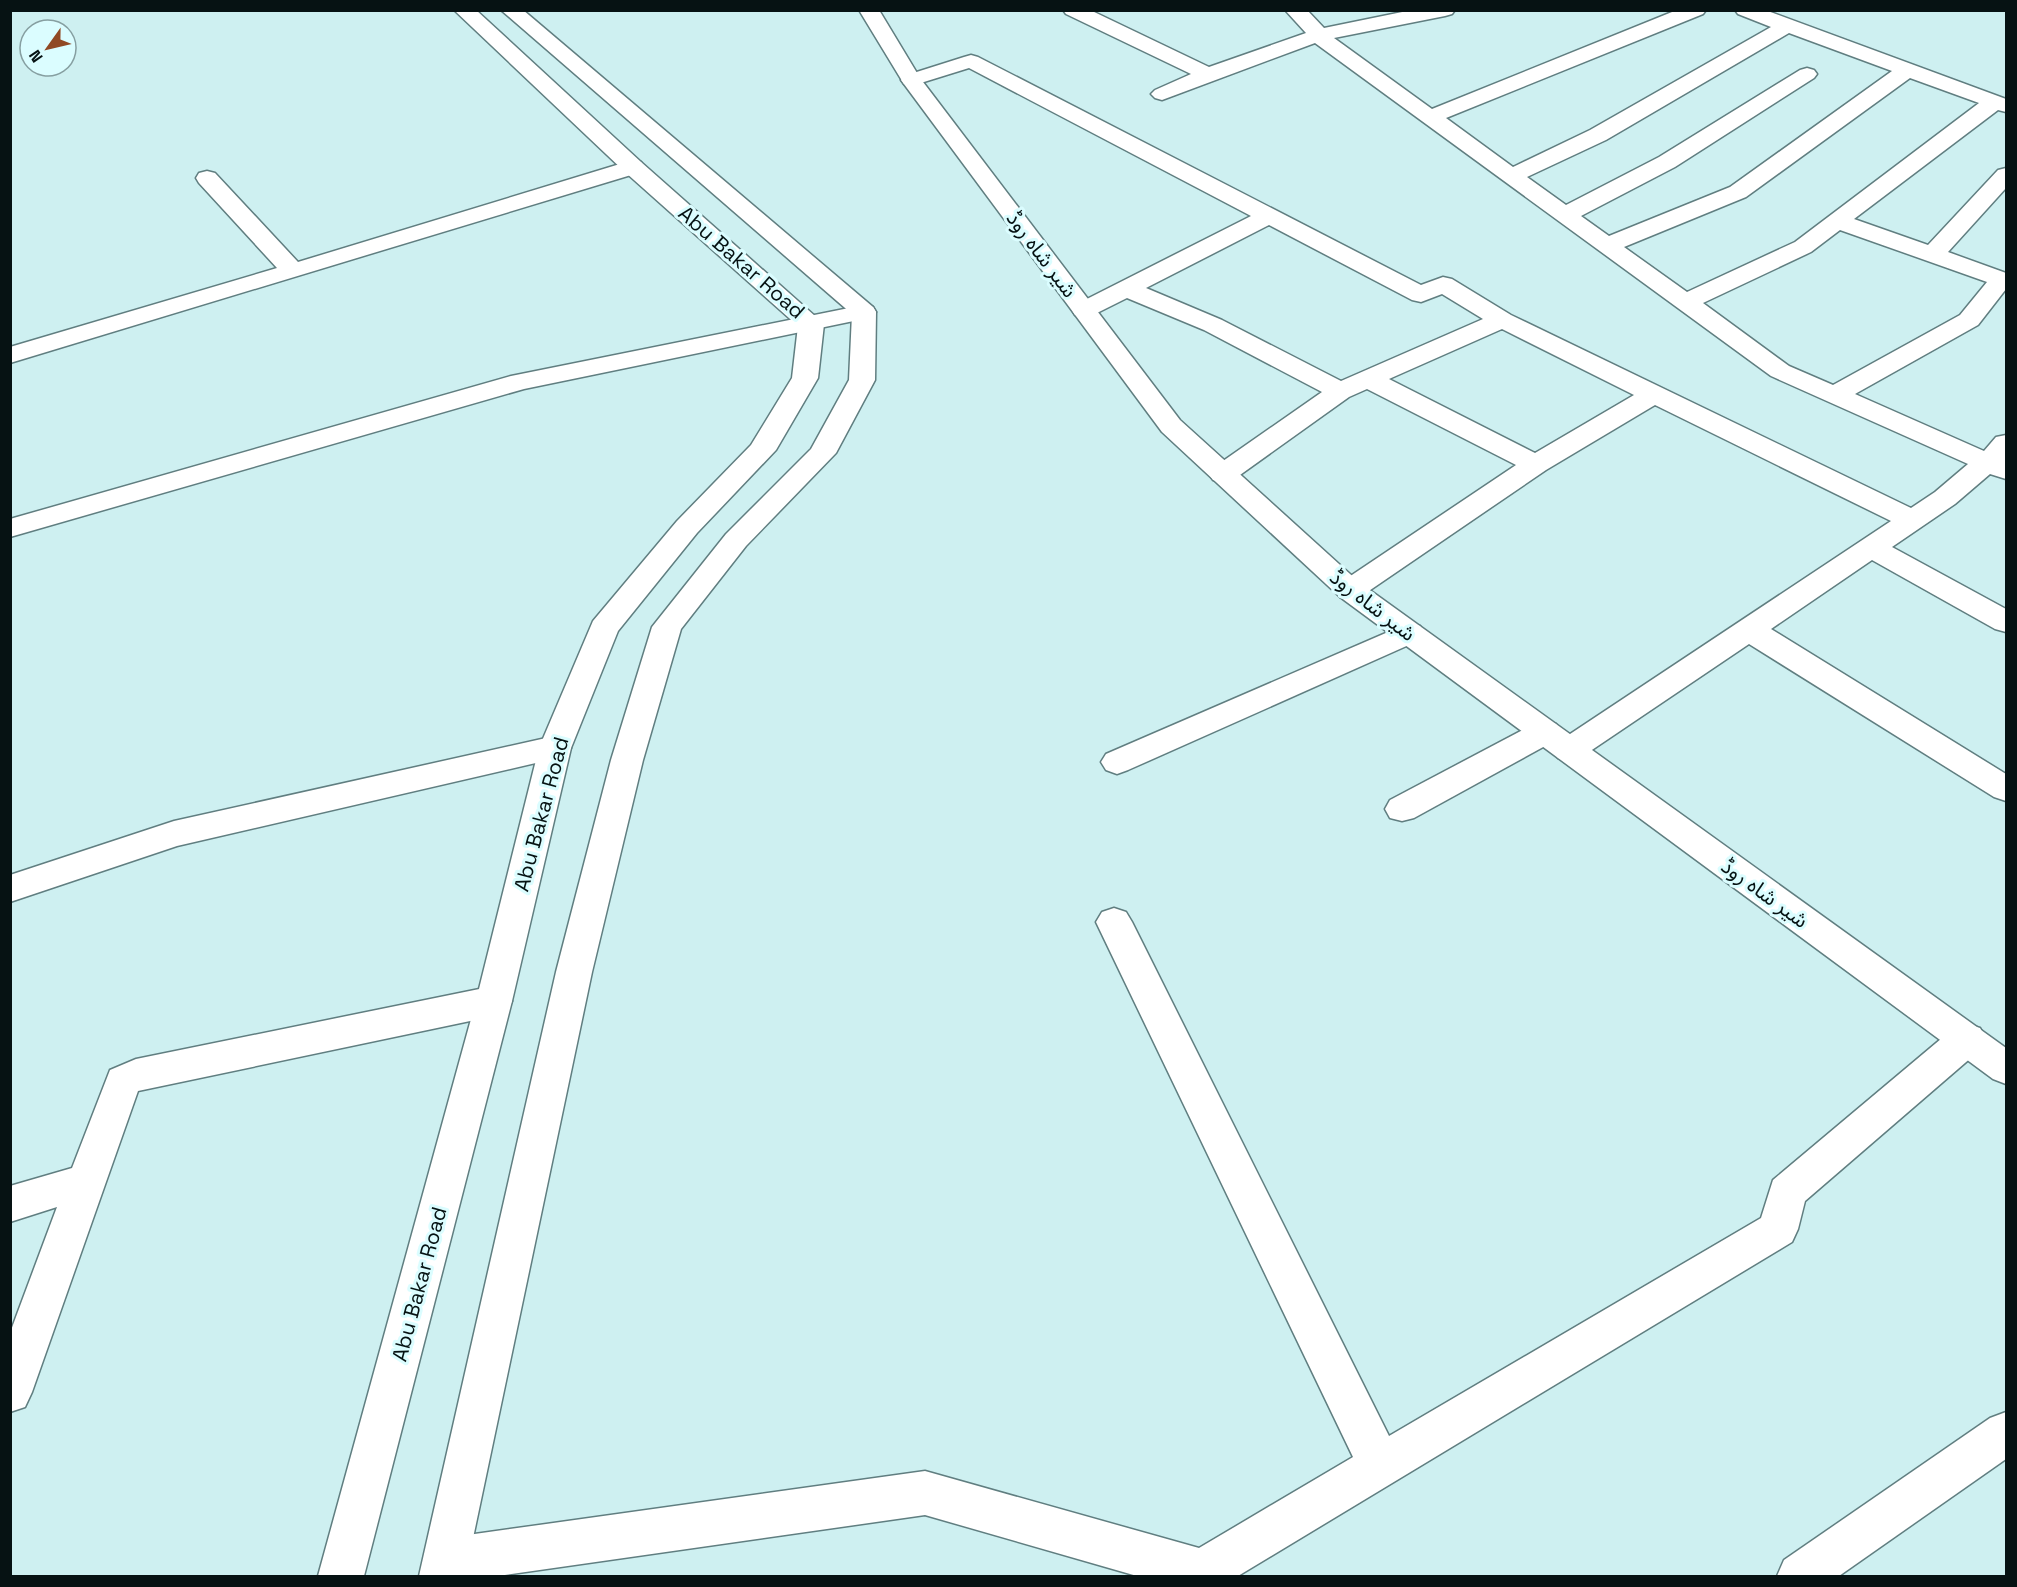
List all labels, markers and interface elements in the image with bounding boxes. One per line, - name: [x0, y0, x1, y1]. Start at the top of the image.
- north arrow: [18, 18, 78, 78]
- text: N: [24, 46, 48, 66]
- street label: Abu Bakar Road: [673, 200, 811, 324]
- street label: شیر شاہ روڈ: [1001, 205, 1083, 303]
- street label: شیر شاہ روڈ: [1325, 563, 1421, 647]
- street label: Abu Bakar Road: [507, 734, 575, 894]
- street label: شیر شاہ روڈ: [1716, 852, 1814, 934]
- street label: Abu Bakar Road: [385, 1204, 453, 1364]

